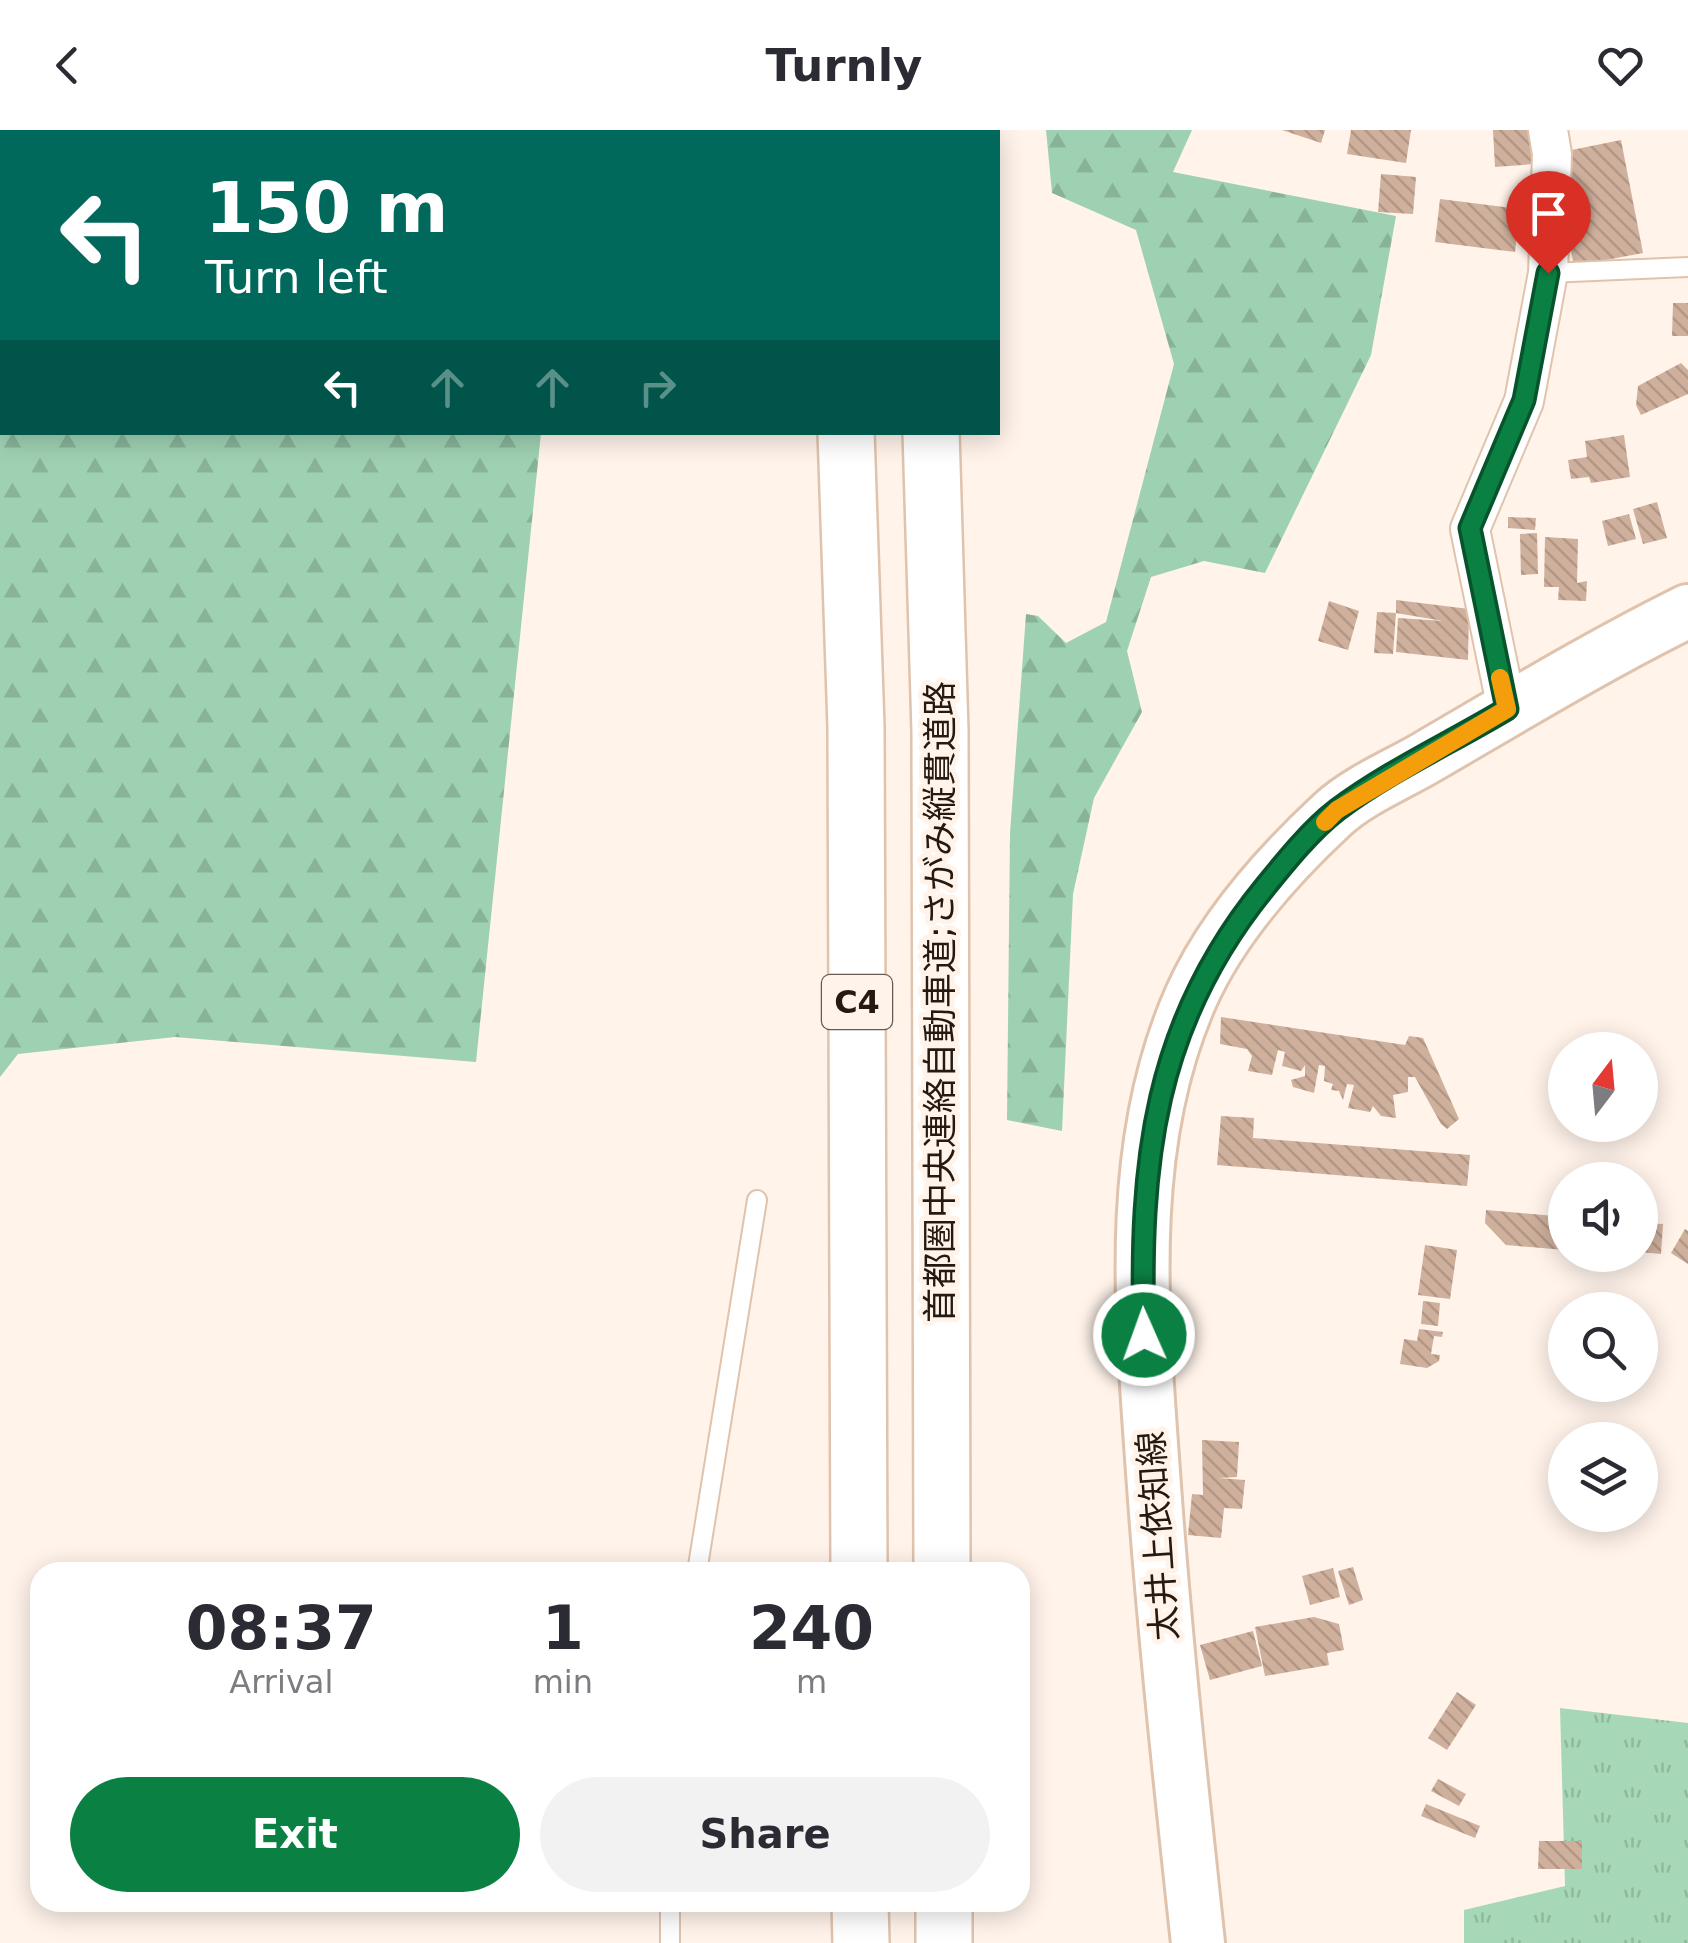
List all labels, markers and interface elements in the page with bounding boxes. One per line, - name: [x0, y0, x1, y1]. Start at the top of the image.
- icon: back: [40, 38, 95, 93]
- icon: heart: [1593, 38, 1648, 93]
- text: Turnly: [766, 39, 922, 92]
- text: 150 m: [205, 167, 448, 249]
- icon: left: [40, 170, 170, 300]
- pin: [1506, 171, 1591, 274]
- icon: arrive: [1521, 186, 1576, 241]
- text: Turn left: [205, 251, 388, 304]
- icon: left: [315, 360, 370, 415]
- icon: ahead: [420, 360, 475, 415]
- icon: ahead: [525, 360, 580, 415]
- icon: right: [630, 360, 685, 415]
- street label: 首都圏中央連絡自動車道;さがみ縦貫道路: [920, 681, 960, 1323]
- road number: C4: [822, 975, 892, 1029]
- north arrow: [1548, 1032, 1658, 1142]
- map controls: [1548, 1032, 1658, 1532]
- button: sound: [1548, 1162, 1658, 1272]
- position arrow: [1092, 1283, 1196, 1387]
- button: search: [1548, 1292, 1658, 1402]
- button: layers: [1548, 1422, 1658, 1532]
- street label: 太井上依知線: [1131, 1430, 1185, 1642]
- text: 08:37: [186, 1593, 377, 1663]
- text: 1: [542, 1593, 584, 1663]
- text: 240: [749, 1593, 874, 1663]
- text: Arrival: [229, 1663, 333, 1701]
- text: min: [533, 1663, 593, 1701]
- text: m: [796, 1663, 827, 1701]
- button: Exit: [70, 1777, 520, 1892]
- button: Share: [540, 1777, 990, 1892]

